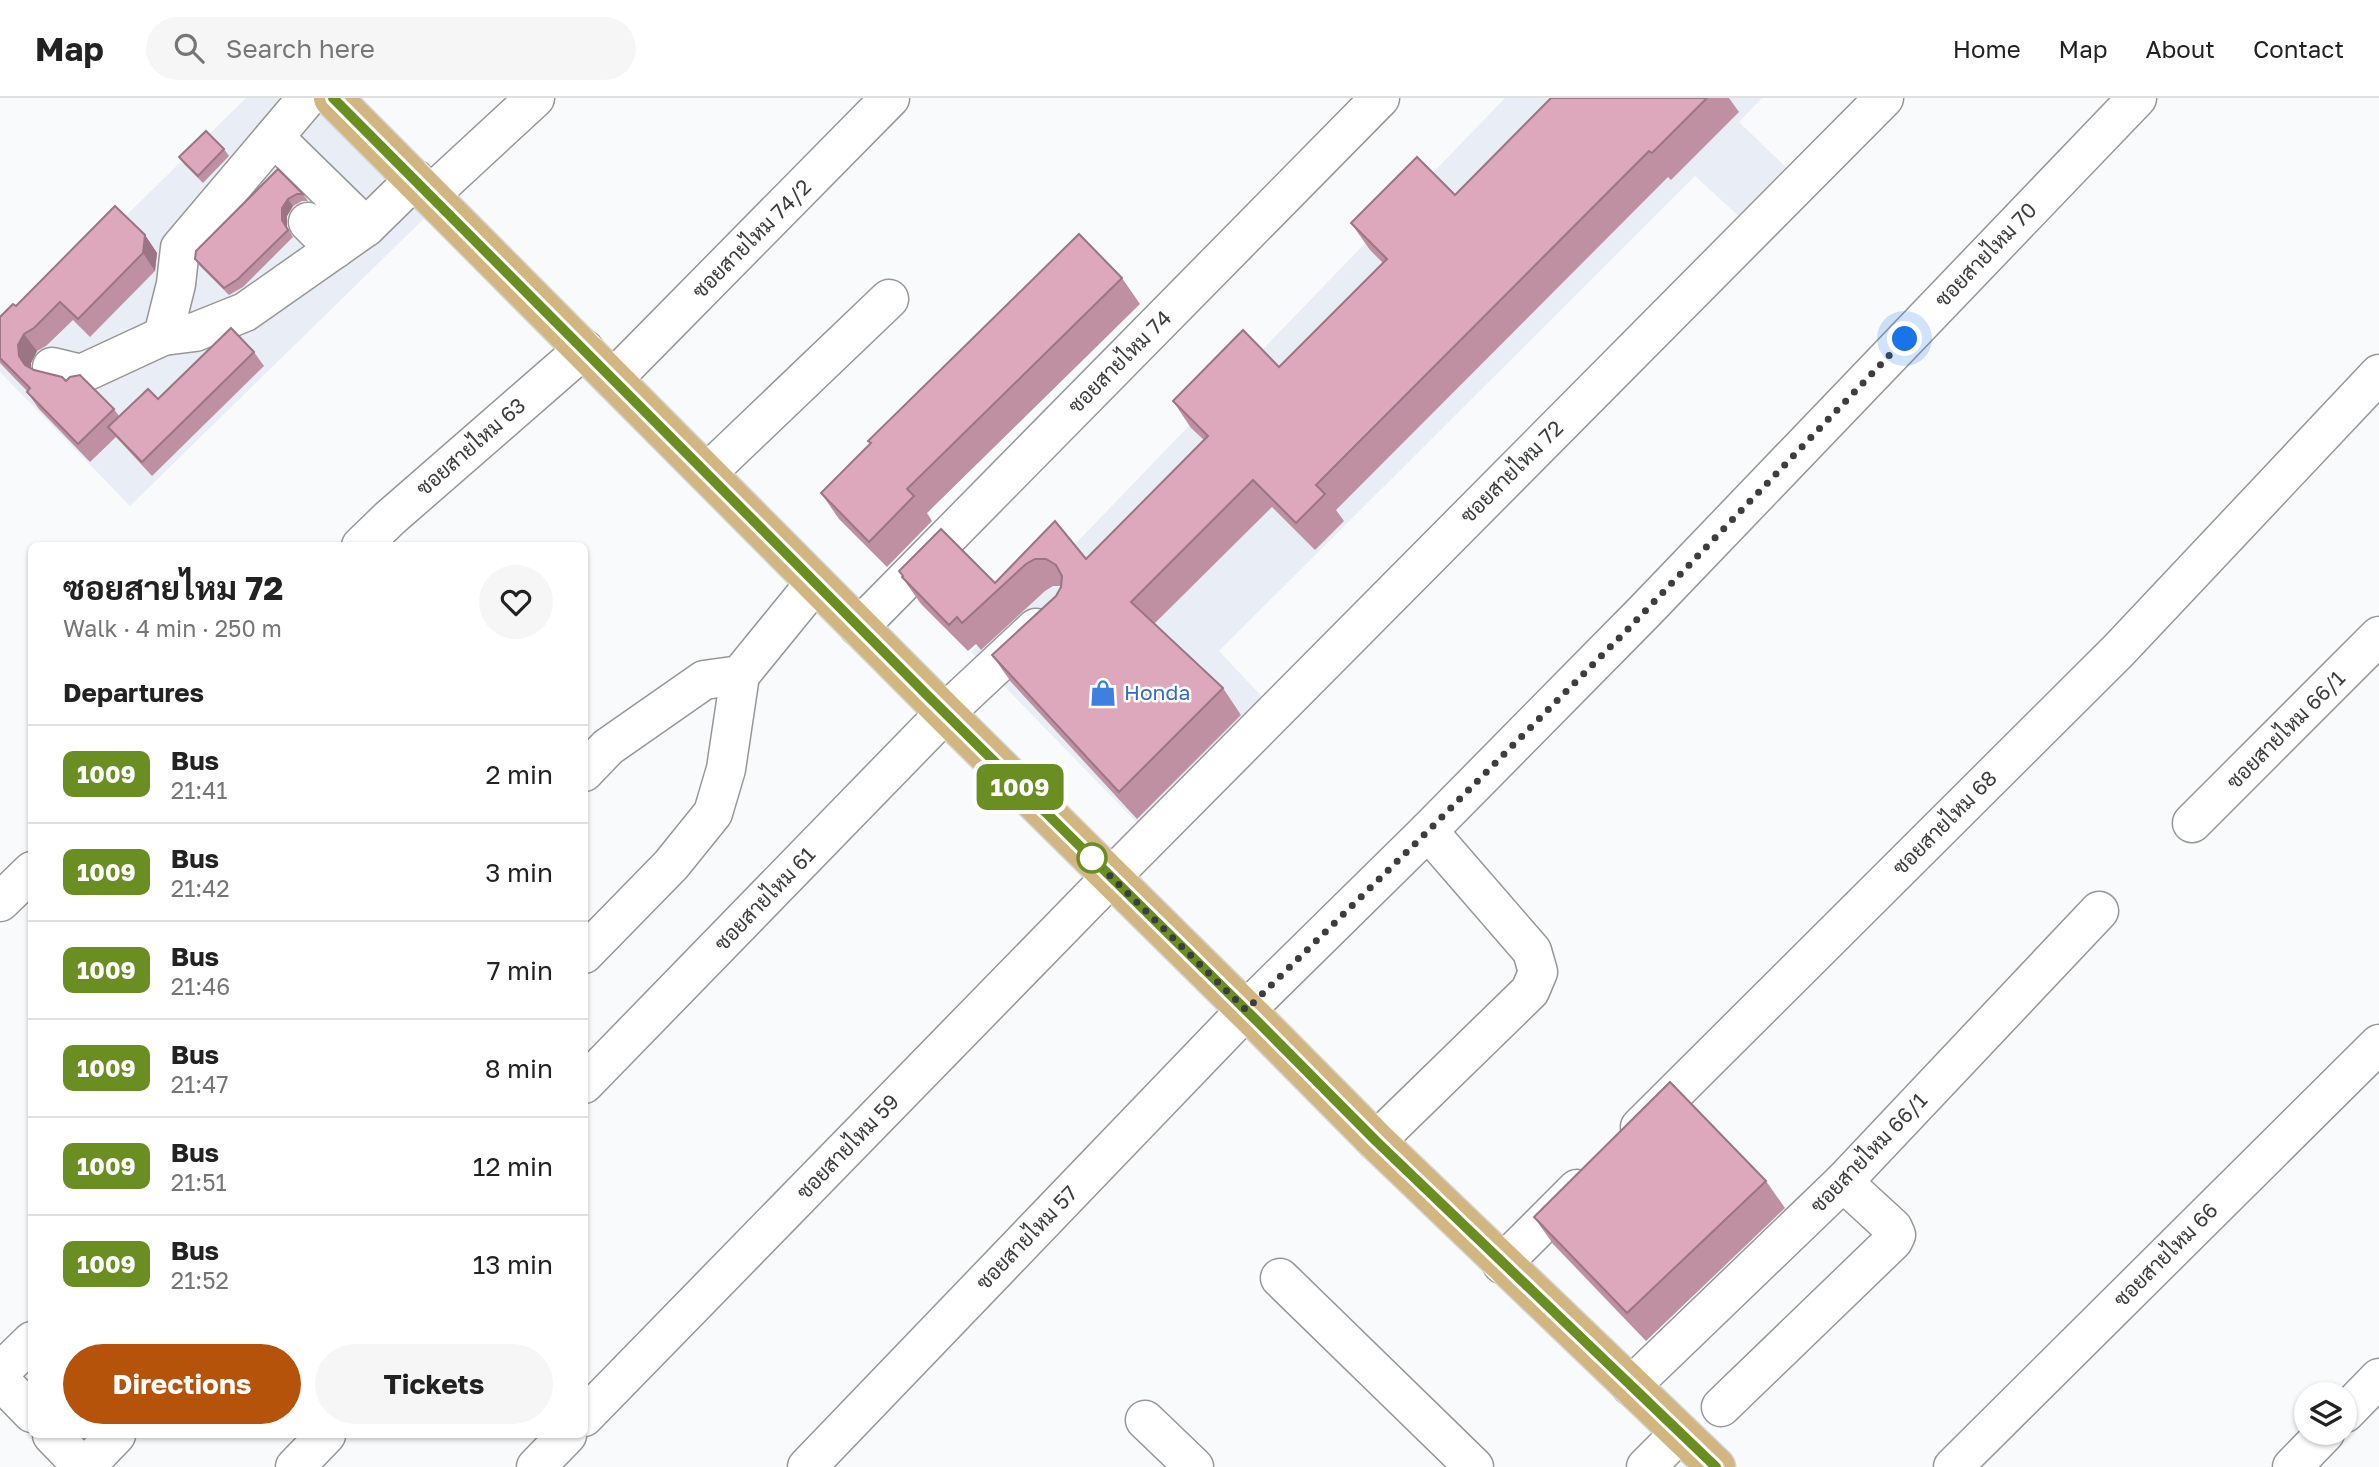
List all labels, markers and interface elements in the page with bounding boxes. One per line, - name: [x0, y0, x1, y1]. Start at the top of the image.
- search box: [146, 17, 636, 80]
- text: Map: [35, 29, 104, 68]
- icon: search: [170, 29, 208, 67]
- text: Search here: [226, 33, 375, 64]
- text: Home: [1953, 34, 2021, 63]
- text: Map: [2059, 34, 2108, 63]
- text: About: [2146, 34, 2215, 63]
- text: Contact: [2253, 34, 2344, 63]
- street label: ซอยสายไหม 74/2: [686, 173, 816, 303]
- street label: ซอยสายไหม 70: [1929, 197, 2042, 312]
- street label: ซอยสายไหม 74: [1062, 304, 1176, 418]
- your location: [1887, 321, 1922, 356]
- street label: ซอยสายไหม 63: [410, 392, 530, 501]
- street label: ซอยสายไหม 72: [1454, 414, 1568, 528]
- button: heart: [479, 565, 553, 639]
- text: ซอยสายไหม 72: [63, 568, 283, 607]
- text: Walk · 4 min · 250 m: [63, 614, 282, 642]
- street label: ซอยสายไหม 66/1: [2221, 665, 2350, 794]
- text: Departures: [63, 677, 204, 708]
- shop icon: Honda: [1088, 678, 1118, 708]
- place label: Honda: [1124, 679, 1190, 705]
- text: Bus: [171, 745, 219, 776]
- text: 1009: [77, 759, 136, 788]
- text: 2 min: [485, 759, 553, 790]
- line badge: 1009: [971, 764, 1069, 810]
- street label: ซอยสายไหม 68: [1887, 765, 2002, 880]
- text: 1009: [991, 772, 1049, 801]
- text: 21:41: [171, 776, 227, 804]
- street label: ซอยสายไหม 61: [708, 841, 820, 956]
- text: Bus: [171, 843, 219, 874]
- unlabelled marker: [1077, 843, 1107, 873]
- text: 1009: [77, 857, 136, 886]
- text: 3 min: [485, 857, 553, 888]
- text: 21:42: [171, 874, 230, 902]
- text: Bus: [171, 941, 219, 972]
- text: 1009: [77, 955, 136, 984]
- text: 7 min: [487, 955, 553, 986]
- text: 21:46: [171, 972, 230, 1000]
- text: Bus: [171, 1039, 219, 1070]
- text: 1009: [77, 1053, 136, 1082]
- text: 8 min: [485, 1053, 553, 1084]
- text: 21:47: [171, 1070, 228, 1098]
- street label: ซอยสายไหม 66/1: [1804, 1087, 1932, 1218]
- street label: ซอยสายไหม 59: [791, 1088, 904, 1204]
- text: Bus: [171, 1137, 219, 1168]
- text: 1009: [77, 1151, 136, 1180]
- text: 12 min: [473, 1151, 553, 1182]
- text: 21:51: [171, 1168, 227, 1196]
- street label: ซอยสายไหม 57: [970, 1180, 1082, 1295]
- street label: ซอยสายไหม 66: [2108, 1197, 2223, 1312]
- text: Bus: [171, 1235, 219, 1266]
- text: 1009: [77, 1249, 136, 1278]
- text: 13 min: [473, 1249, 553, 1280]
- text: 21:52: [171, 1266, 229, 1294]
- button: Directions: [63, 1344, 301, 1424]
- button: Tickets: [315, 1344, 553, 1424]
- map controls: [2294, 1382, 2357, 1445]
- button: layers: [2294, 1382, 2357, 1445]

